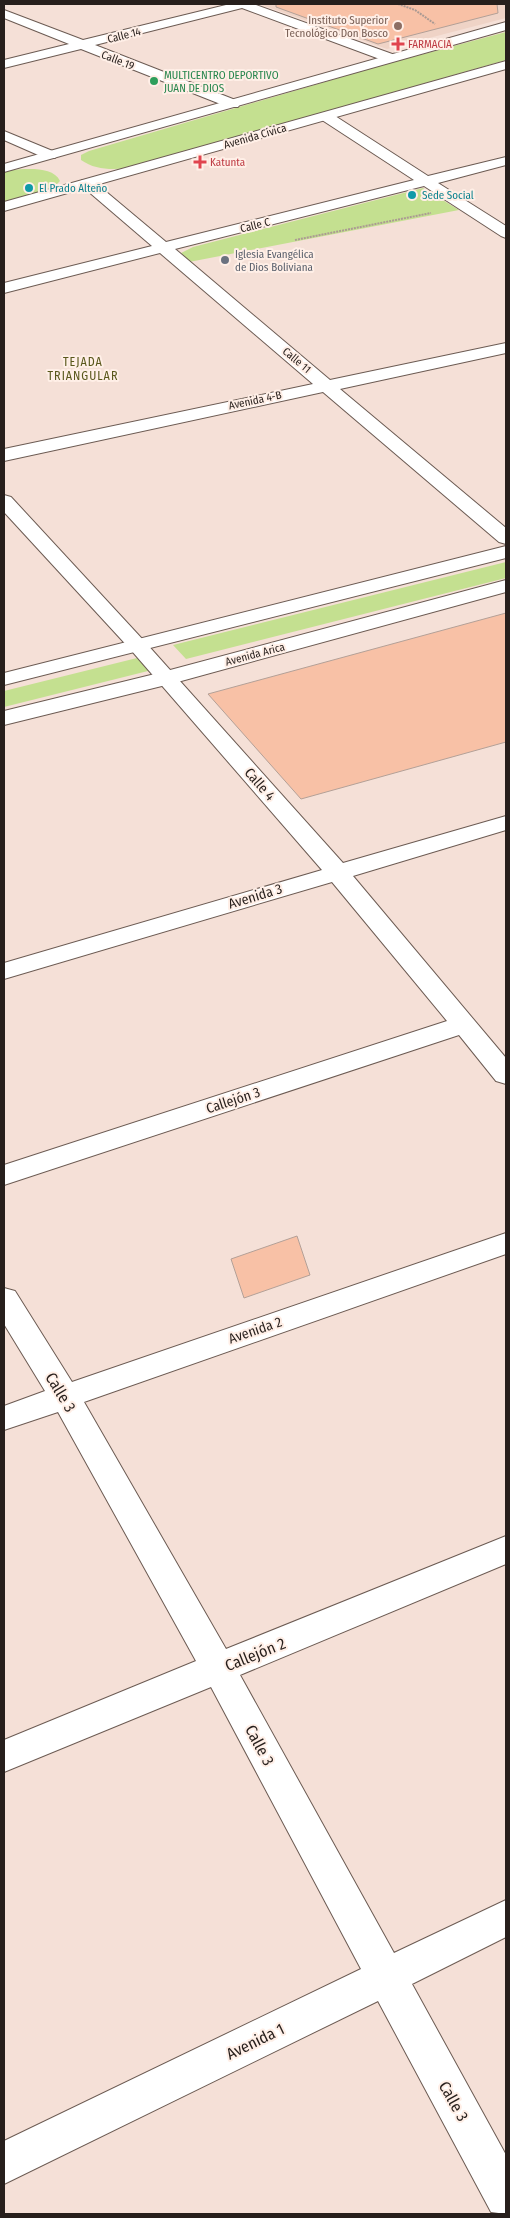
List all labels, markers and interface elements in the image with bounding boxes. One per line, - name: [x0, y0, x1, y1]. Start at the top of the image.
- place label: Instituto Superior Tecnológico Don Bosco: [285, 14, 388, 40]
- marker: Instituto Superior Tecnológico Don Bosco: [392, 20, 404, 32]
- street label: Calle 14: [106, 25, 143, 46]
- marker: FARMACIA: [392, 38, 404, 50]
- place label: FARMACIA: [408, 38, 452, 51]
- street label: Calle 19: [100, 48, 136, 73]
- place label: MULTICENTRO DEPORTIVO JUAN DE DIOS: [164, 69, 279, 95]
- marker: MULTICENTRO DEPORTIVO JUAN DE DIOS: [148, 75, 160, 87]
- street label: Avenida Cívica: [222, 121, 288, 152]
- marker: Katunta: [194, 156, 206, 168]
- place label: Katunta: [210, 156, 245, 169]
- marker: El Prado Alteño: [23, 182, 35, 194]
- place label: El Prado Alteño: [39, 182, 108, 195]
- marker: Sede Social: [406, 189, 418, 201]
- place label: Sede Social: [422, 189, 474, 202]
- street label: Calle C: [239, 215, 272, 235]
- place label: Iglesia Evangélica de Dios Boliviana: [235, 248, 314, 274]
- marker: Iglesia Evangélica de Dios Boliviana: [219, 254, 231, 266]
- street label: Calle 11: [280, 345, 313, 376]
- district label: TEJADA TRIANGULAR: [48, 355, 118, 383]
- street label: Avenida 4-B: [227, 389, 283, 412]
- street label: Avenida Arica: [224, 640, 286, 669]
- street label: Calle 4: [241, 764, 279, 804]
- street label: Avenida 3: [226, 880, 284, 913]
- street label: Callejón 3: [204, 1084, 262, 1117]
- street label: Avenida 2: [226, 1313, 284, 1347]
- street label: Calle 3: [41, 1369, 80, 1416]
- street label: Callejón 2: [222, 1634, 288, 1675]
- street label: Calle 3: [241, 1722, 278, 1769]
- street label: Avenida 1: [223, 2019, 287, 2064]
- street label: Calle 3: [435, 2078, 472, 2125]

